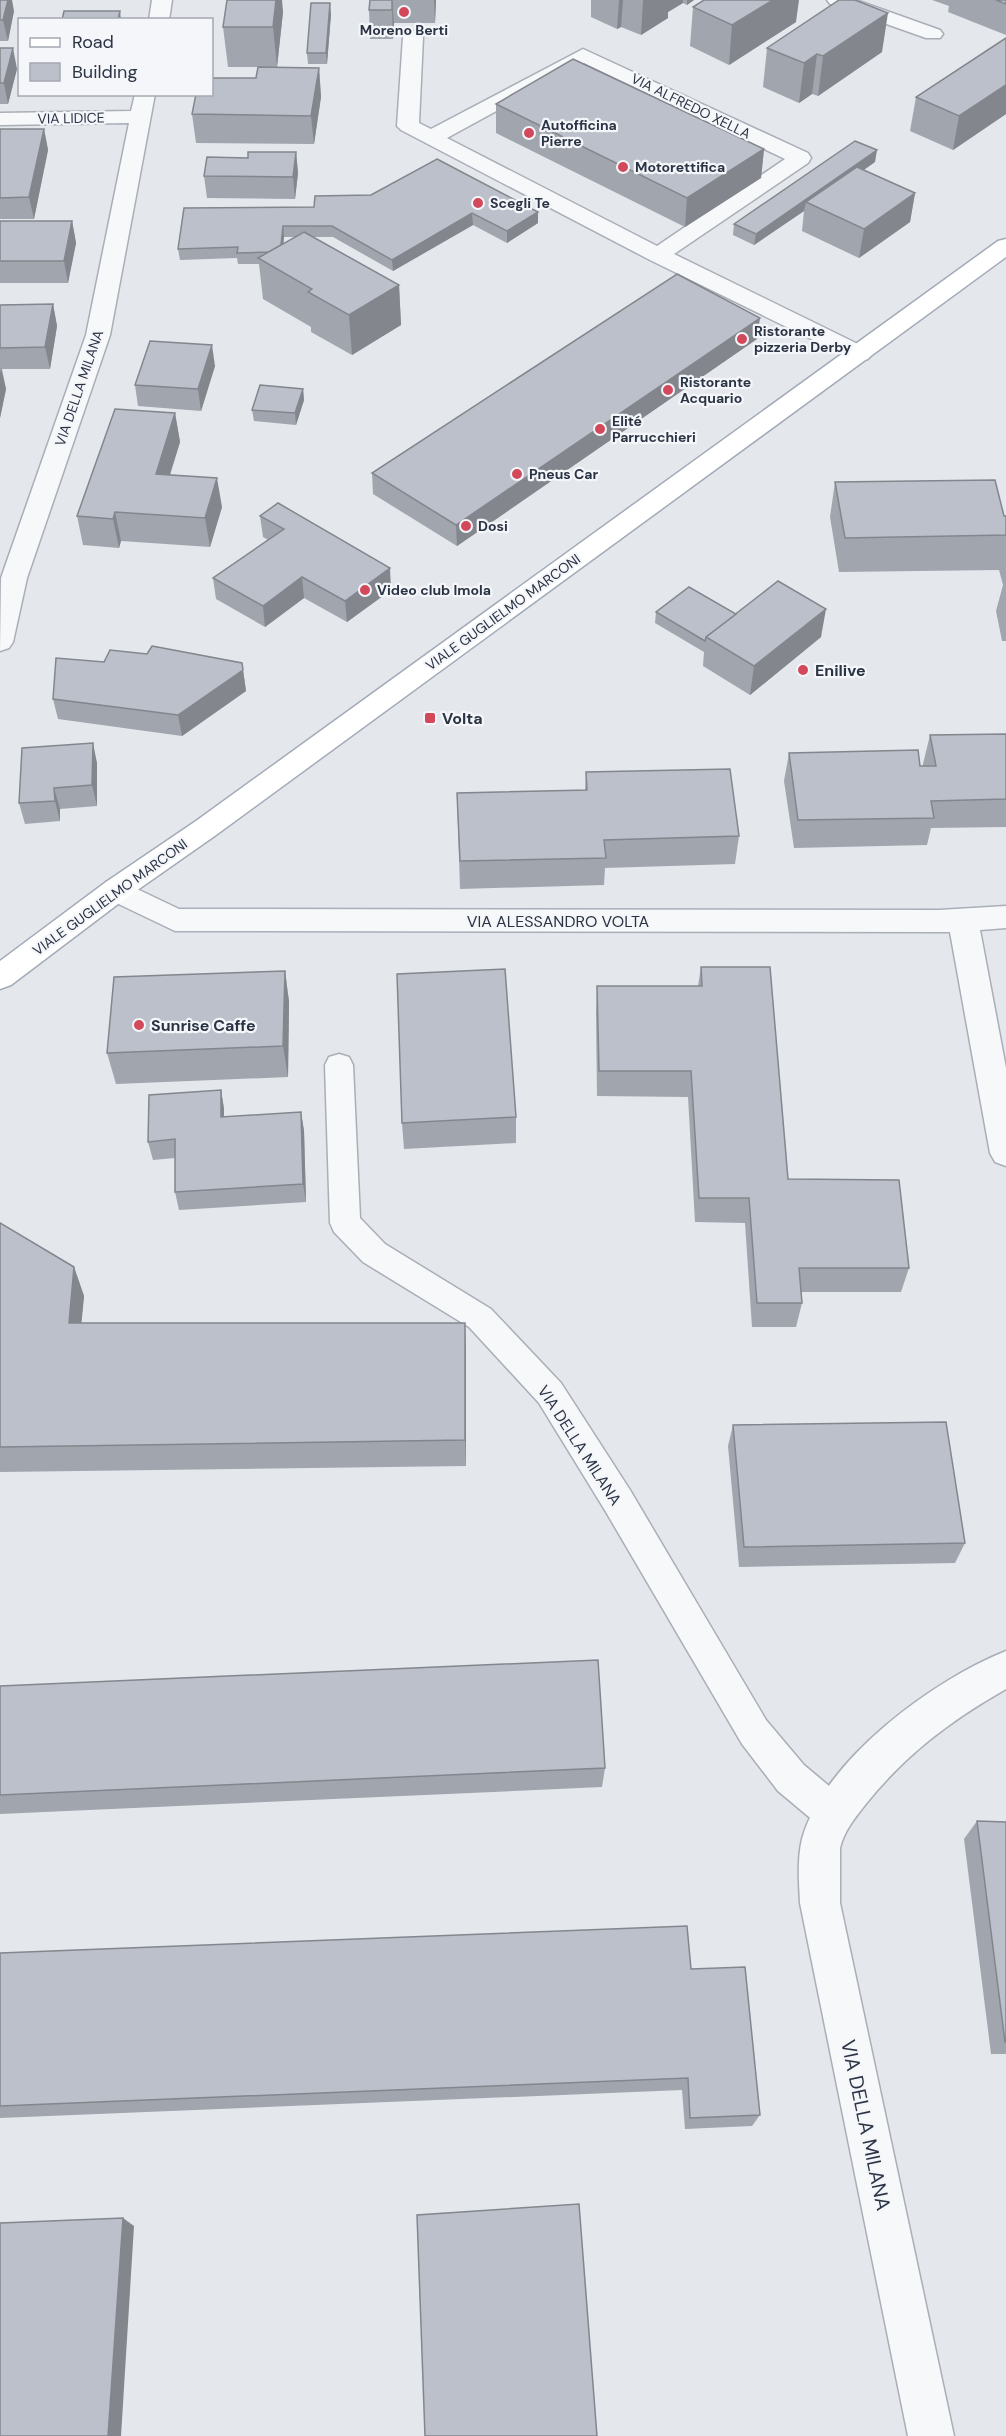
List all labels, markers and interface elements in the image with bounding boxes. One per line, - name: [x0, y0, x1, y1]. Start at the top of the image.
- marker: Moreno Berti: [397, 5, 411, 19]
- legend: [18, 18, 213, 96]
- place label: Moreno Berti: [360, 21, 448, 39]
- text: Road: [72, 30, 114, 54]
- text: Building: [72, 60, 137, 84]
- street label: VIA ALFREDO XELLA: [628, 69, 754, 143]
- street label: VIA LIDICE: [37, 108, 105, 128]
- place label: Autofficina Pierre: [541, 116, 617, 150]
- marker: Autofficina Pierre: [522, 126, 536, 140]
- place label: Motorettifica: [635, 158, 725, 176]
- marker: Motorettifica: [616, 160, 630, 174]
- place label: Scegli Te: [490, 194, 550, 212]
- marker: Scegli Te: [471, 196, 485, 210]
- place label: Ristorante pizzeria Derby: [754, 322, 852, 356]
- street label: VIA DELLA MILANA: [51, 328, 107, 448]
- marker: Ristorante pizzeria Derby: [735, 332, 749, 346]
- place label: Ristorante Acquario: [680, 373, 751, 407]
- marker: Ristorante Acquario: [661, 383, 675, 397]
- place label: Elité Parrucchieri: [612, 412, 696, 446]
- marker: Elité Parrucchieri: [593, 422, 607, 436]
- place label: Pneus Car: [529, 465, 599, 483]
- marker: Pneus Car: [510, 467, 524, 481]
- place label: Dosi: [478, 517, 508, 535]
- marker: Dosi: [459, 519, 473, 533]
- street label: VIALE GUGLIELMO MARCONI: [422, 550, 584, 674]
- place label: Video club Imola: [377, 581, 491, 599]
- marker: Video club Imola: [358, 583, 372, 597]
- place label: Enilive: [815, 660, 866, 681]
- marker: Enilive: [796, 663, 810, 677]
- place label: Volta: [442, 708, 483, 729]
- marker: Volta: [423, 711, 437, 725]
- street label: VIALE GUGLIELMO MARCONI: [29, 835, 191, 959]
- street label: VIA ALESSANDRO VOLTA: [467, 911, 650, 932]
- place label: Sunrise Caffe: [151, 1015, 256, 1036]
- marker: Sunrise Caffe: [132, 1018, 146, 1032]
- street label: VIA DELLA MILANA: [533, 1381, 626, 1510]
- street label: VIA DELLA MILANA: [835, 2037, 897, 2213]

